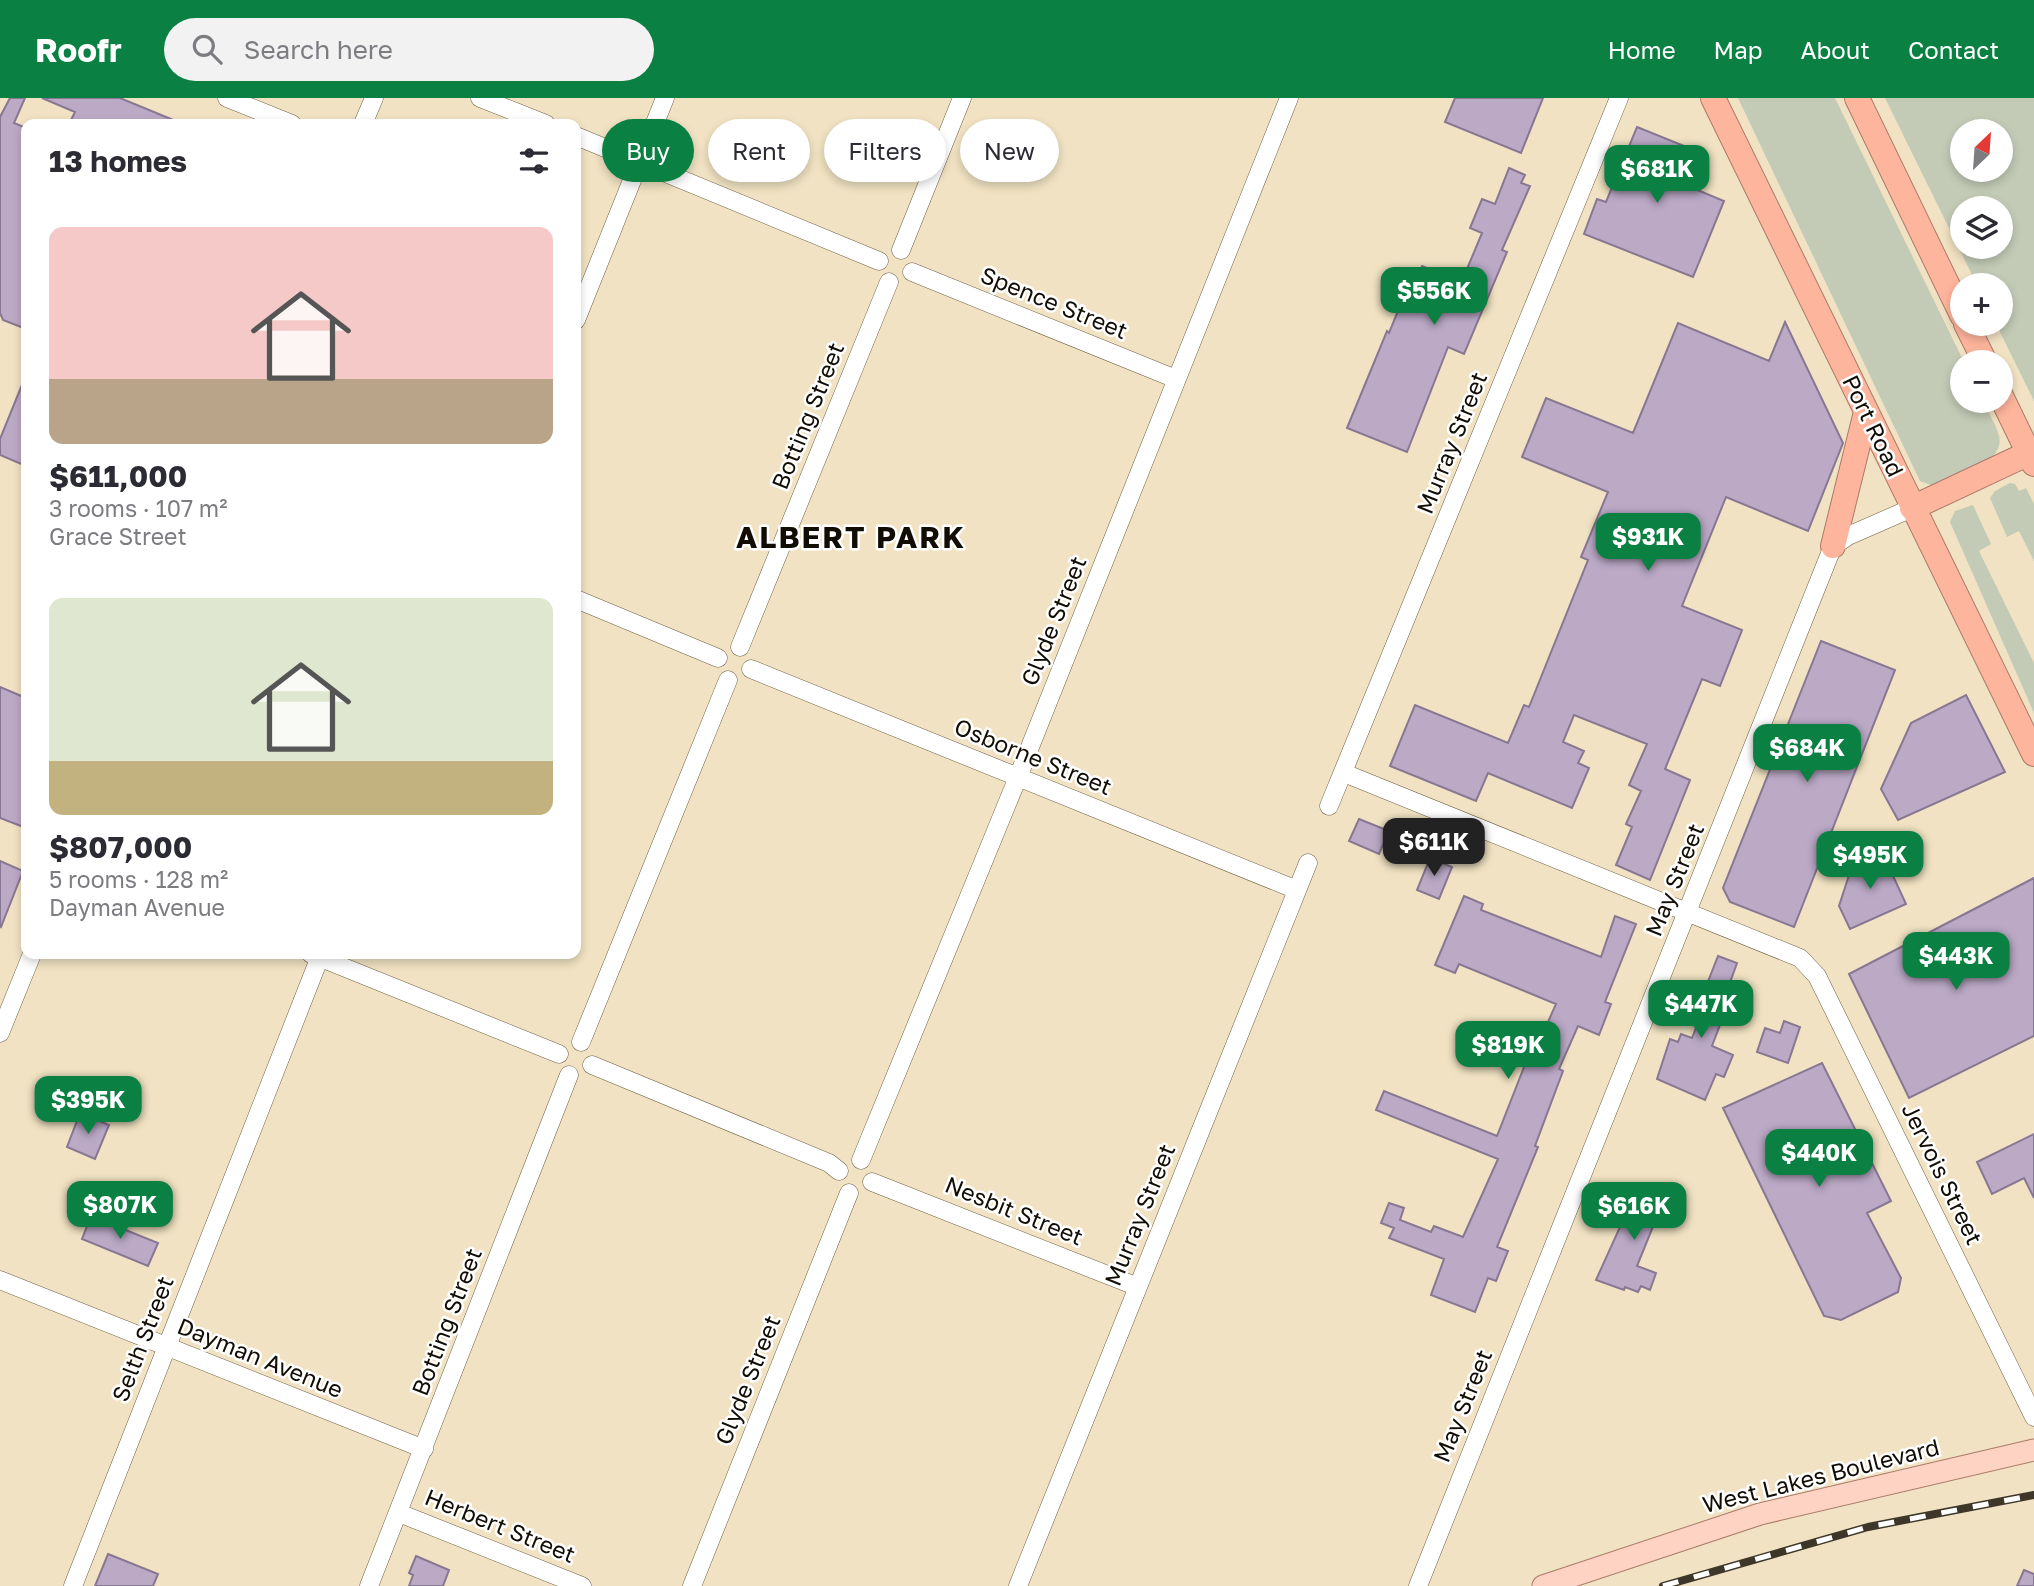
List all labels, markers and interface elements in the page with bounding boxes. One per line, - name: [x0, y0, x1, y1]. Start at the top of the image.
- search box: [164, 18, 654, 81]
- text: Roofr: [35, 30, 122, 69]
- icon: search: [188, 30, 226, 68]
- text: Search here: [244, 34, 393, 65]
- text: Home: [1608, 35, 1676, 64]
- text: Map: [1714, 35, 1763, 64]
- text: About: [1801, 35, 1870, 64]
- text: Contact: [1908, 35, 1999, 64]
- chip: Buy: [602, 119, 694, 182]
- chip: Rent: [708, 119, 810, 182]
- chip: Filters: [824, 119, 946, 182]
- chip: New: [960, 119, 1059, 182]
- north arrow: [1950, 119, 2012, 182]
- map controls: [1950, 119, 2013, 413]
- icon: filters: [515, 142, 553, 180]
- text: 13 homes: [49, 143, 187, 179]
- pin: $681K: [1608, 146, 1706, 205]
- text: $681K: [1620, 154, 1694, 182]
- button: layers: [1950, 196, 2013, 259]
- street label: Spence Street: [977, 260, 1132, 344]
- pin: $556K: [1385, 268, 1483, 327]
- icon: home: [238, 273, 364, 399]
- button: +: [1950, 273, 2013, 336]
- text: $556K: [1397, 276, 1471, 304]
- street label: Botting Street: [765, 338, 849, 493]
- button: −: [1950, 350, 2013, 413]
- street label: Murray Street: [1410, 368, 1492, 518]
- street label: Port Road: [1837, 370, 1910, 481]
- text: $611,000: [49, 458, 187, 494]
- text: 3 rooms · 107 m²: [49, 494, 227, 522]
- pin: $931K: [1599, 514, 1697, 573]
- district label: ALBERT PARK: [736, 519, 966, 555]
- text: Grace Street: [49, 522, 187, 550]
- text: $931K: [1612, 522, 1684, 550]
- street label: Glyde Street: [1014, 552, 1092, 689]
- icon: home: [238, 644, 364, 770]
- street label: Osborne Street: [951, 712, 1116, 800]
- pin: $684K: [1758, 724, 1856, 784]
- text: $684K: [1769, 733, 1845, 761]
- pin: $611K: [1385, 818, 1483, 878]
- street label: May Street: [1639, 819, 1709, 940]
- text: $611K: [1399, 827, 1469, 855]
- text: $807,000: [49, 829, 192, 865]
- pin: $495K: [1821, 832, 1919, 891]
- text: $495K: [1832, 840, 1908, 868]
- text: 5 rooms · 128 m²: [49, 865, 228, 893]
- text: Dayman Avenue: [49, 893, 225, 921]
- pin: $443K: [1907, 932, 2005, 992]
- text: $443K: [1919, 941, 1993, 969]
- pin: $447K: [1652, 981, 1750, 1040]
- text: $447K: [1664, 989, 1738, 1017]
- pin: $819K: [1459, 1021, 1557, 1081]
- text: $819K: [1471, 1030, 1545, 1058]
- pin: $395K: [39, 1076, 137, 1136]
- text: $395K: [51, 1085, 125, 1113]
- street label: Jervois Street: [1897, 1098, 1989, 1249]
- pin: $440K: [1770, 1130, 1868, 1189]
- text: $440K: [1781, 1138, 1857, 1166]
- street label: Murray Street: [1098, 1140, 1180, 1290]
- street label: Nesbit Street: [941, 1170, 1087, 1250]
- pin: $807K: [71, 1182, 169, 1241]
- pin: $616K: [1585, 1182, 1683, 1242]
- text: $807K: [83, 1190, 157, 1218]
- text: $616K: [1597, 1191, 1671, 1219]
- street label: Botting Street: [405, 1244, 487, 1399]
- street label: Selth Street: [105, 1272, 179, 1405]
- street label: Dayman Avenue: [174, 1311, 347, 1403]
- street label: Glyde Street: [708, 1311, 786, 1448]
- street label: May Street: [1427, 1345, 1497, 1466]
- street label: West Lakes Boulevard: [1699, 1432, 1942, 1518]
- street label: Herbert Street: [421, 1482, 580, 1568]

